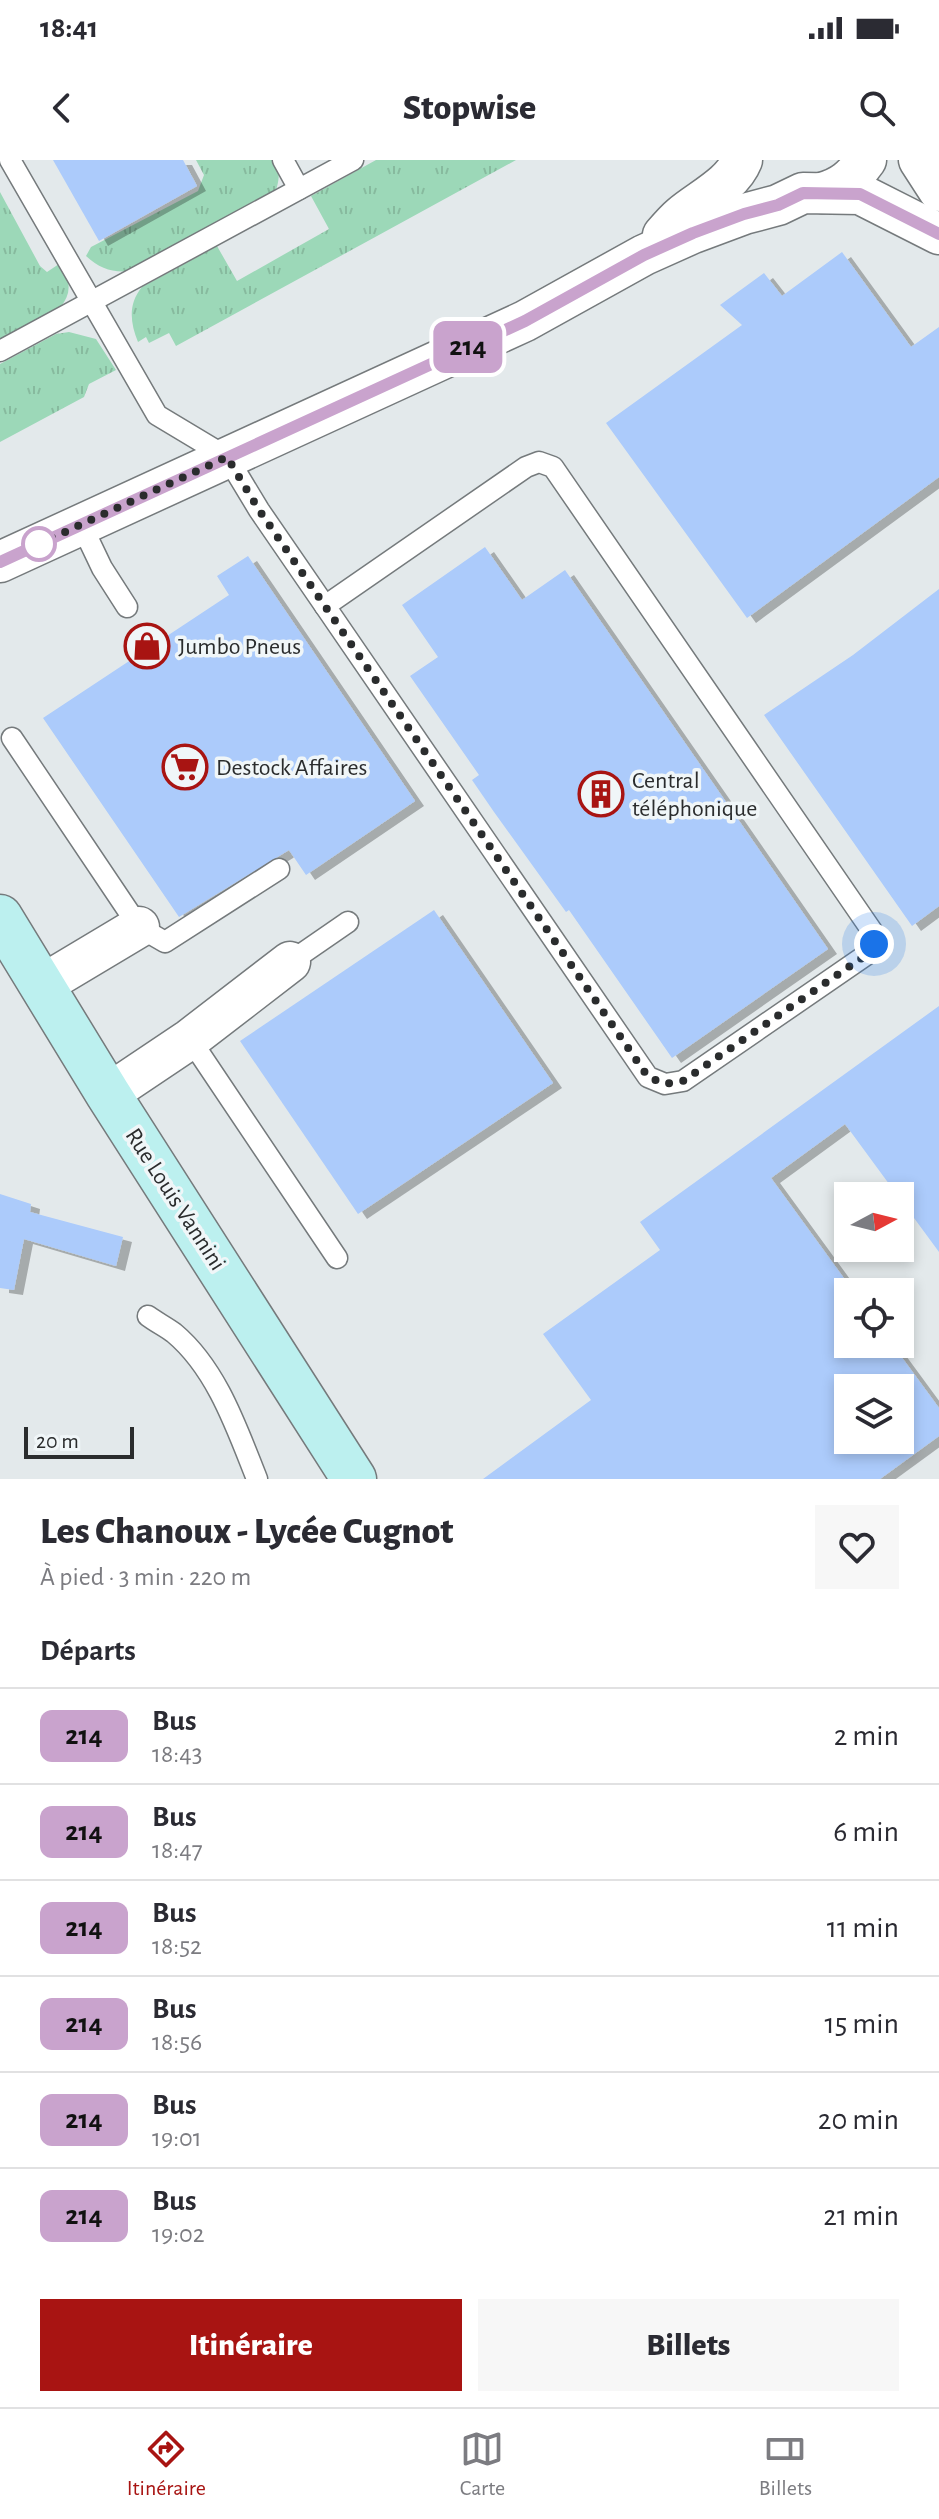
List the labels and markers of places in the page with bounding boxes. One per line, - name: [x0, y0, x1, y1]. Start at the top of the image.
- unlabelled marker: [22, 527, 56, 561]
- shop icon: Jumbo Pneus: [123, 622, 171, 670]
- place label: Jumbo Pneus: [178, 635, 301, 659]
- supermarket icon: Destock Affaires: [161, 743, 209, 791]
- place label: Destock Affaires: [216, 756, 367, 780]
- place label: Central téléphonique: [632, 769, 757, 821]
- building icon: Central téléphonique: [577, 770, 625, 818]

